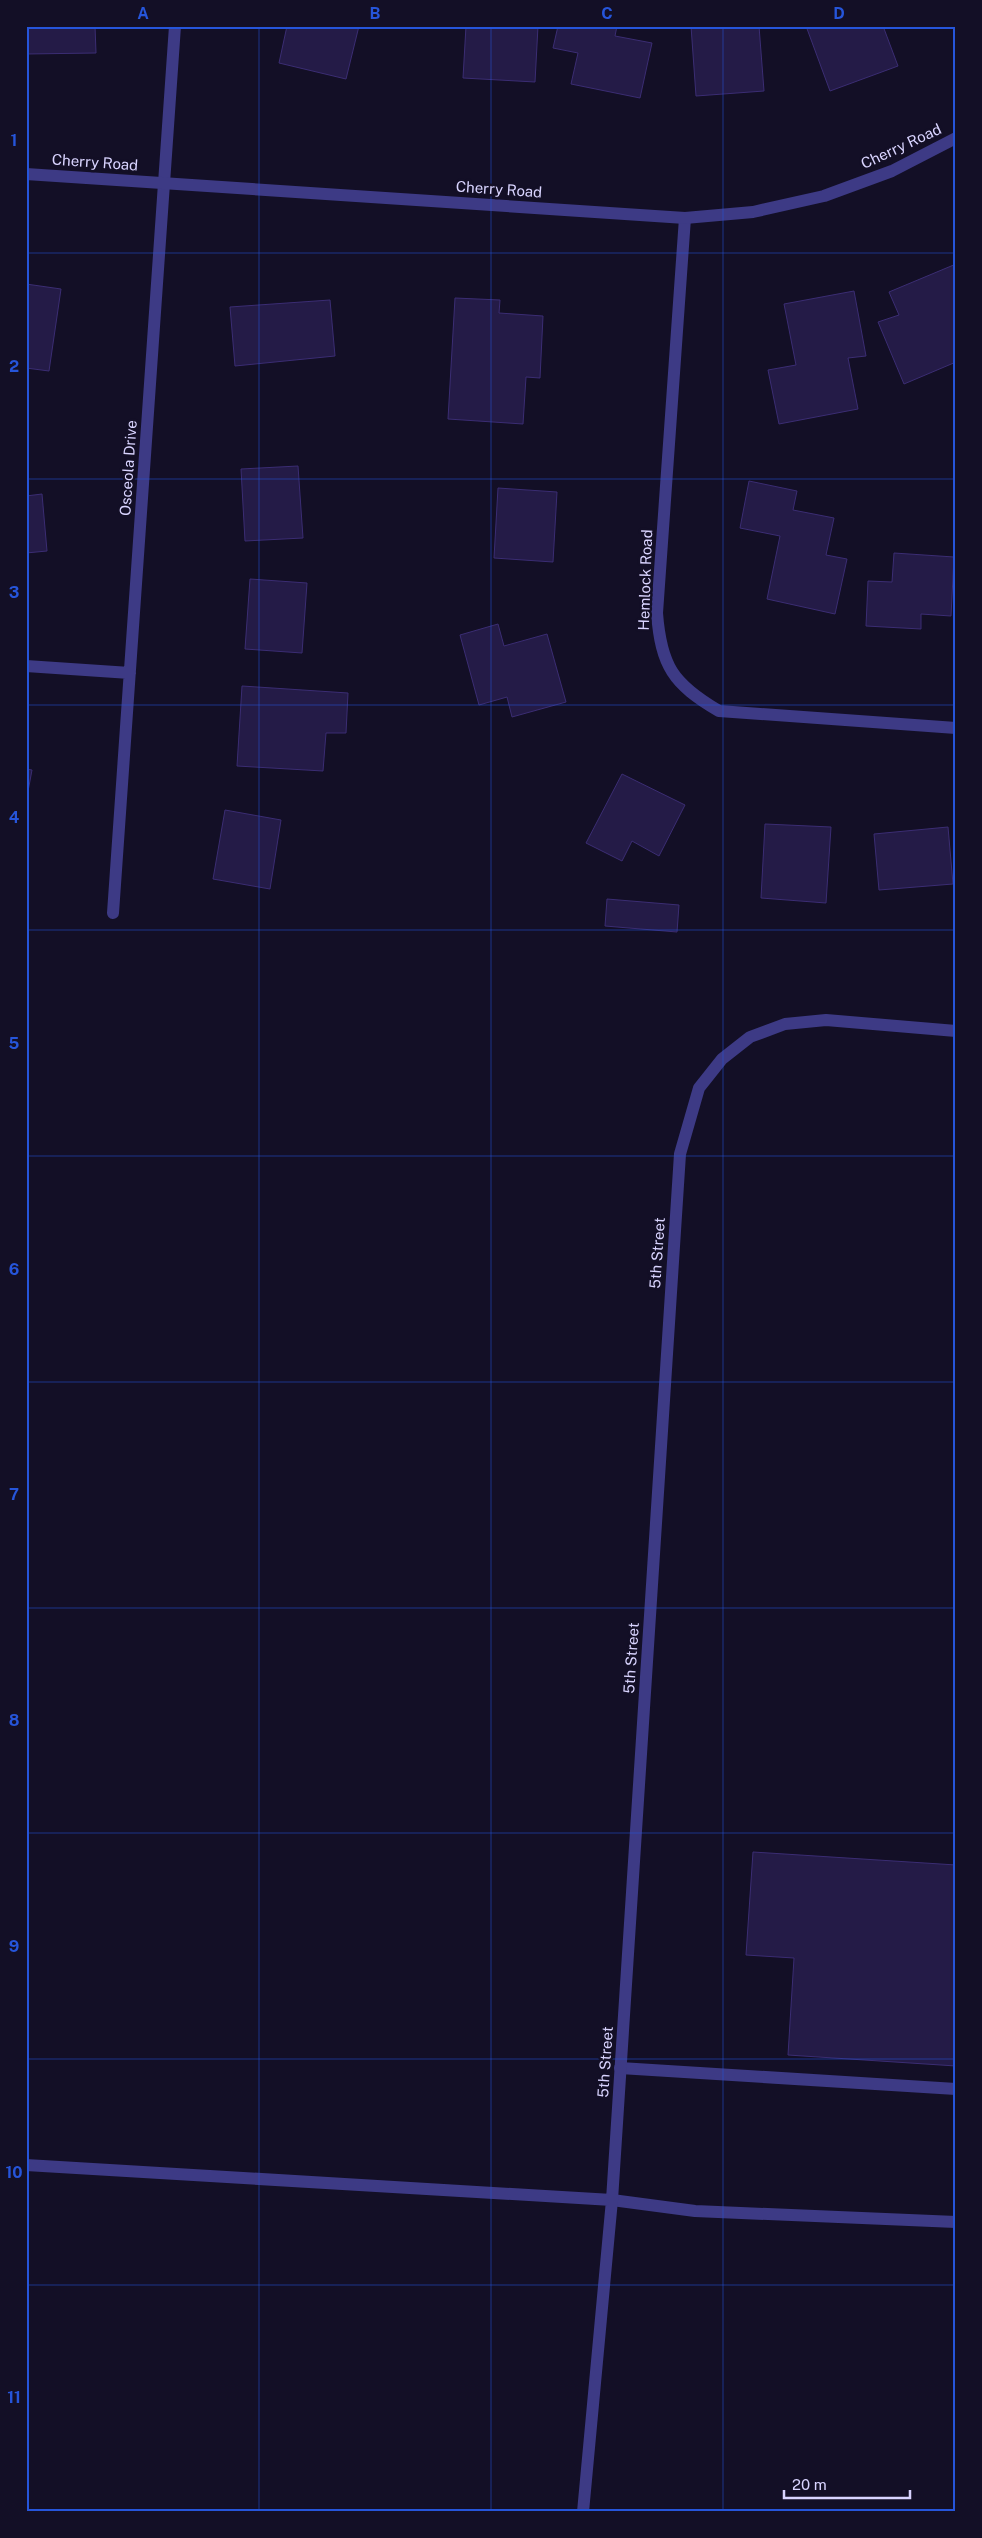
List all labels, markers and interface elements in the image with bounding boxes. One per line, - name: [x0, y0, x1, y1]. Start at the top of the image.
- text: A: [137, 4, 149, 23]
- text: B: [370, 4, 381, 23]
- text: C: [601, 4, 613, 23]
- text: D: [833, 4, 845, 23]
- street label: Cherry Road: [858, 120, 944, 172]
- text: 1: [11, 131, 17, 150]
- street label: Cherry Road: [51, 151, 139, 173]
- street label: Cherry Road: [455, 178, 543, 200]
- text: 2: [9, 357, 19, 376]
- street label: Osceola Drive: [116, 420, 140, 516]
- street label: Hemlock Road: [635, 529, 655, 631]
- text: 3: [9, 583, 19, 602]
- text: 4: [9, 808, 20, 827]
- text: 5: [9, 1034, 20, 1053]
- street label: 5th Street: [646, 1217, 668, 1289]
- text: 6: [9, 1260, 19, 1279]
- text: 7: [9, 1485, 19, 1504]
- street label: 5th Street: [620, 1622, 642, 1694]
- text: 8: [9, 1711, 20, 1730]
- text: 9: [9, 1937, 19, 1956]
- street label: 5th Street: [594, 2026, 616, 2098]
- text: 10: [5, 2163, 23, 2182]
- text: 11: [7, 2388, 21, 2407]
- scale bar: [784, 2468, 911, 2500]
- text: 20 m: [792, 2476, 827, 2493]

